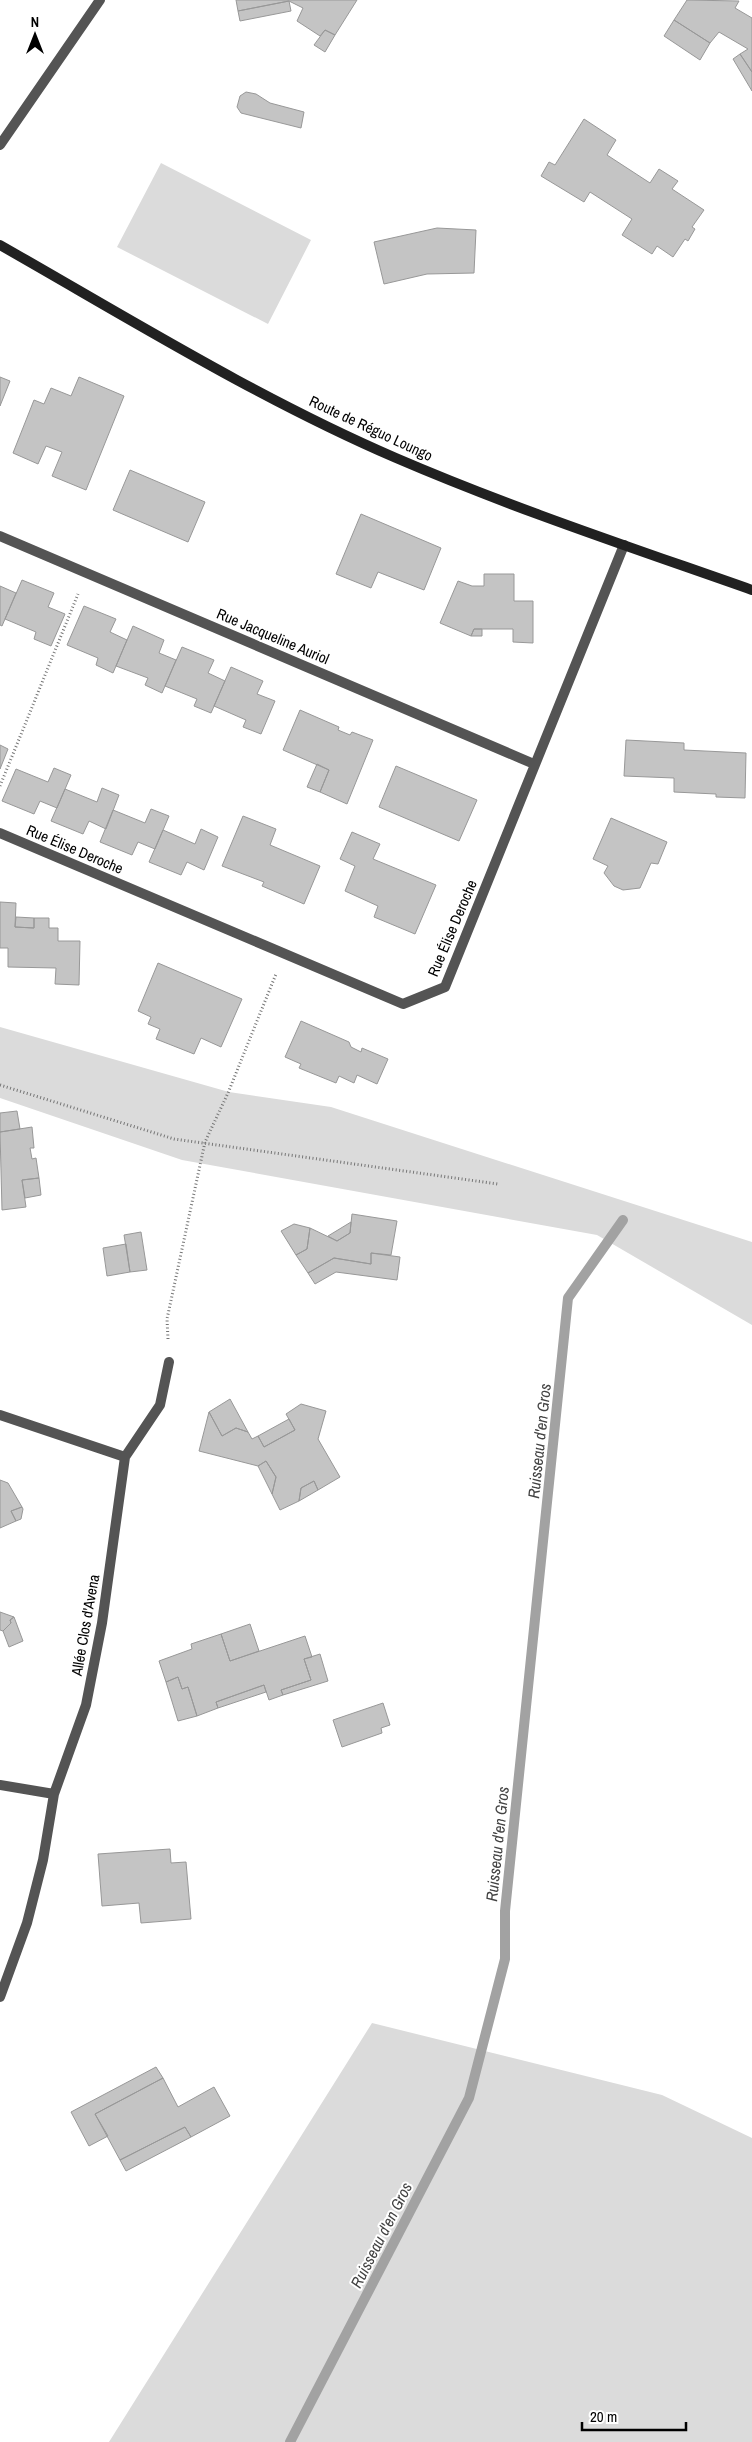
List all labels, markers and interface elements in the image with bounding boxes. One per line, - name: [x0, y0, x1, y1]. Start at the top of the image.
- north arrow: [10, 10, 60, 60]
- text: N: [31, 13, 39, 31]
- street label: Route de Réguo Loungo: [306, 390, 436, 466]
- street label: Rue Jacqueline Auriol: [214, 603, 332, 669]
- street label: Rue Élise Deroche: [23, 819, 127, 879]
- street label: Rue Élise Deroche: [422, 876, 482, 980]
- water label: Ruisseau d'en Gros: [522, 1382, 556, 1500]
- street label: Allée Clos d'Avena: [66, 1572, 104, 1678]
- water label: Ruisseau d'en Gros: [480, 1785, 514, 1903]
- water label: Ruisseau d'en Gros: [345, 2178, 417, 2291]
- scale bar: [582, 2400, 686, 2432]
- text: 20 m: [590, 2406, 617, 2427]

